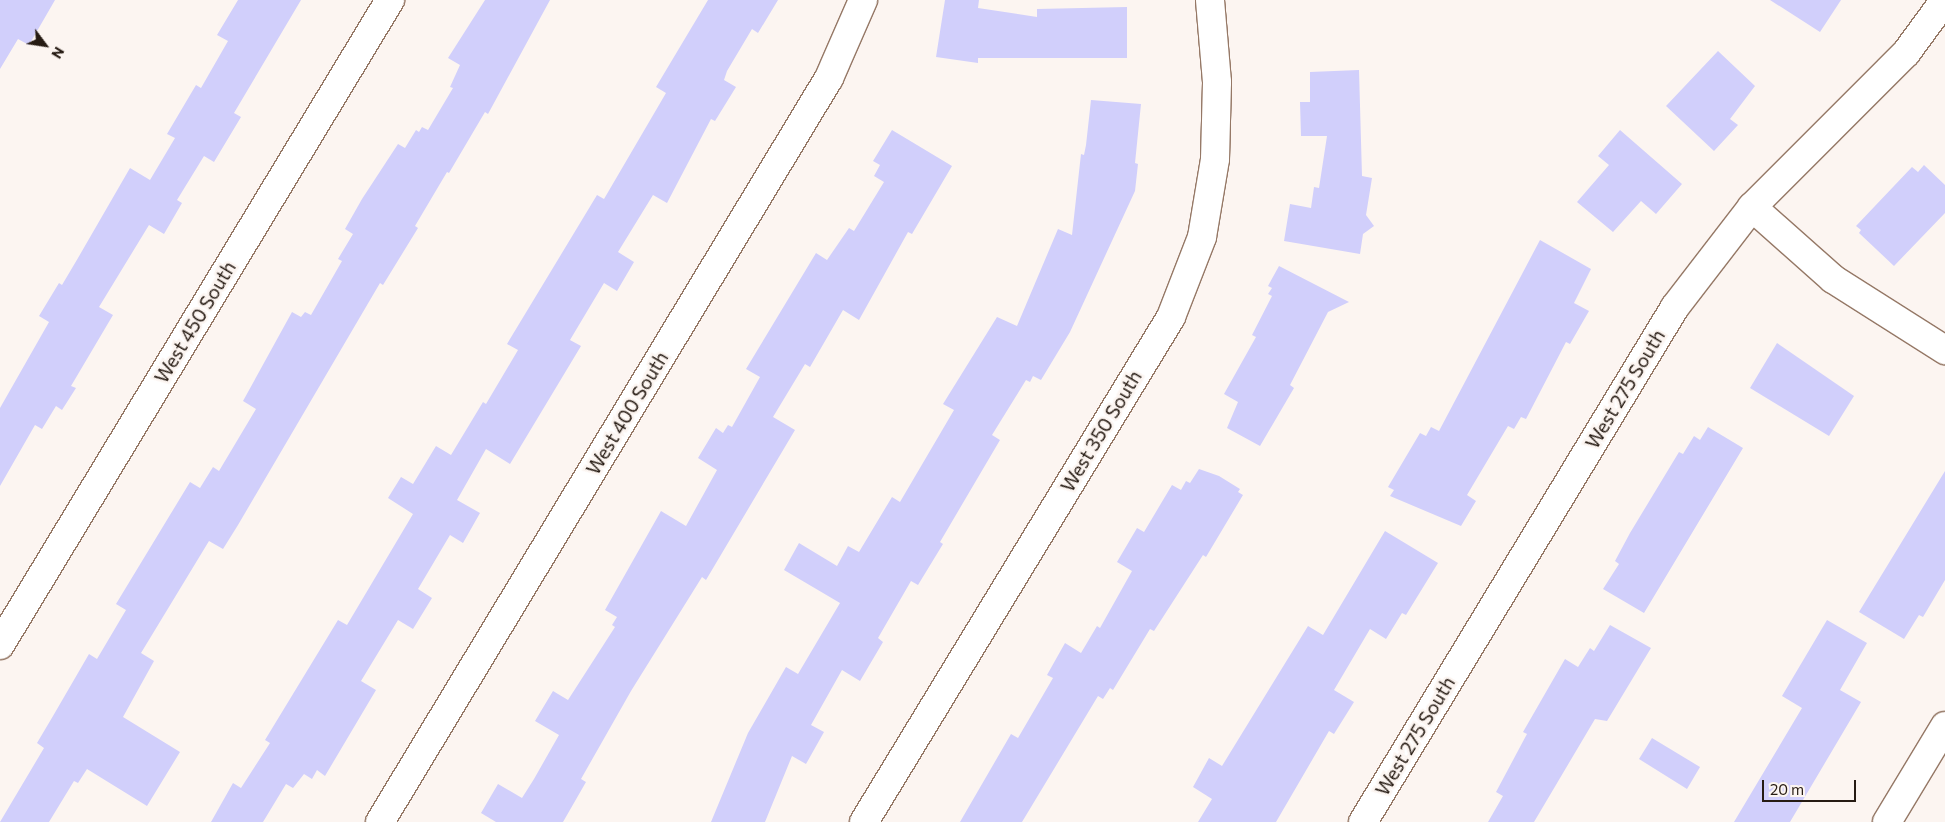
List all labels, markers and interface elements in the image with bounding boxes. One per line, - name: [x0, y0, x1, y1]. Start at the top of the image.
- north arrow: [20, 20, 70, 70]
- text: N: [48, 44, 68, 62]
- street label: West 450 South: [150, 257, 240, 387]
- street label: West 275 South: [1580, 325, 1670, 453]
- street label: West 400 South: [581, 347, 673, 479]
- street label: West 350 South: [1056, 366, 1146, 496]
- street label: West 275 South: [1370, 672, 1460, 800]
- scale bar: [1765, 770, 1859, 802]
- text: 20 m: [1770, 780, 1804, 798]

